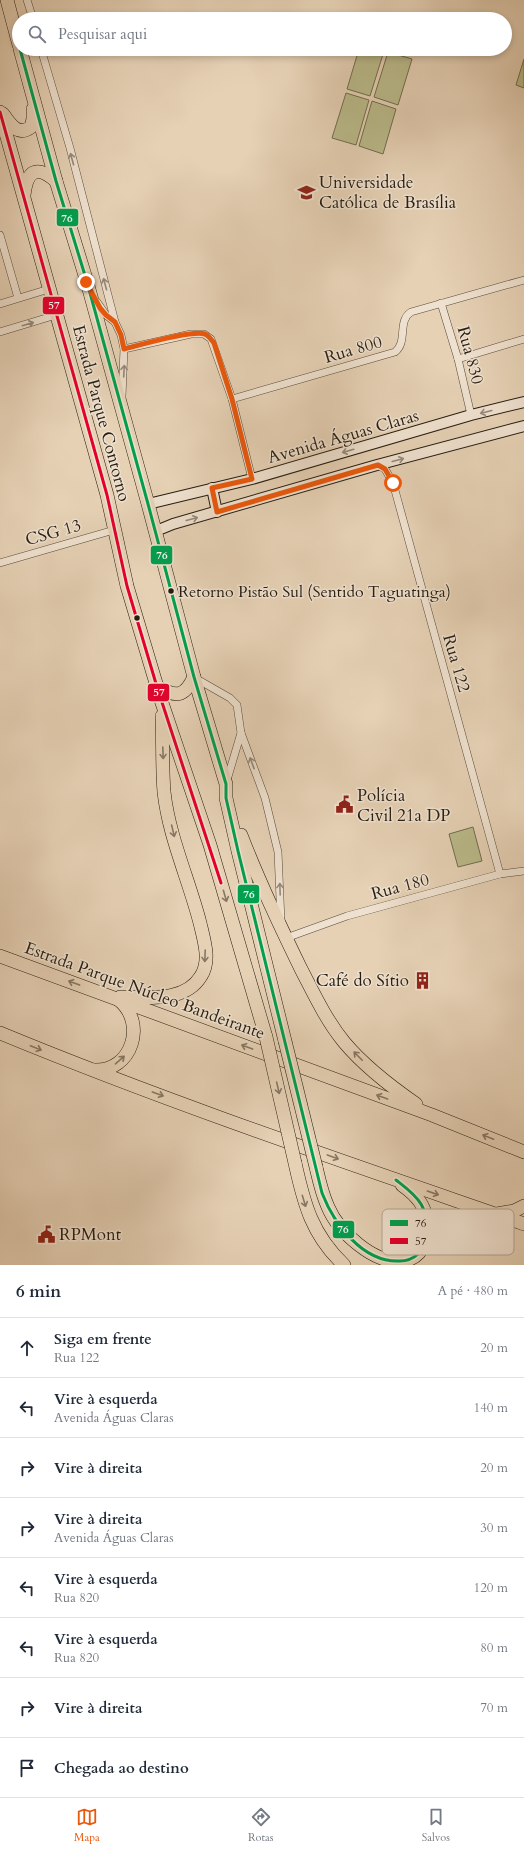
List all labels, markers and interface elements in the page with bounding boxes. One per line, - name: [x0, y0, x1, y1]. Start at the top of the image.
- search box: [12, 12, 512, 56]
- icon: search: [26, 23, 48, 45]
- text: Pesquisar aqui: [58, 24, 147, 44]
- one-way arrow: [68, 152, 76, 165]
- place label: Universidade Católica de Brasília: [319, 171, 457, 214]
- school or university icon: Universidade Católica de Brasília: [296, 182, 316, 202]
- line badge: 76: [56, 208, 79, 227]
- text: 76: [61, 211, 73, 226]
- route end: [77, 273, 95, 291]
- one-way arrow: [101, 278, 108, 291]
- line badge: 57: [42, 296, 65, 315]
- text: 57: [48, 298, 60, 313]
- one-way arrow: [21, 320, 34, 327]
- street label: Estrada Parque Contorno: [67, 322, 136, 504]
- street label: Rua 830: [452, 324, 489, 387]
- street label: Rua 800: [322, 330, 385, 369]
- one-way arrow: [120, 365, 127, 378]
- street label: Avenida Águas Claras: [265, 404, 422, 469]
- one-way arrow: [480, 408, 493, 416]
- one-way arrow: [341, 448, 354, 455]
- one-way arrow: [391, 455, 404, 463]
- route start: [384, 474, 402, 492]
- street label: CSG 13: [23, 514, 84, 551]
- one-way arrow: [186, 514, 199, 522]
- line badge: 76: [150, 545, 173, 565]
- text: 76: [156, 548, 168, 563]
- place label: Retorno Pistão Sul (Sentido Taguatinga): [178, 581, 451, 603]
- marker: Retorno Pistão Sul (Sentido Taguatinga): [166, 586, 176, 596]
- unlabelled marker: [132, 613, 142, 623]
- street label: Rua 122: [437, 632, 476, 695]
- line badge: 57: [147, 683, 170, 702]
- text: 57: [153, 685, 165, 700]
- one-way arrow: [159, 746, 167, 759]
- one-way arrow: [248, 757, 256, 769]
- place label: Polícia Civil 21a DP: [357, 784, 450, 827]
- public building icon: Polícia Civil 21a DP: [334, 795, 354, 815]
- one-way arrow: [169, 824, 177, 837]
- street label: Rua 180: [369, 868, 432, 905]
- one-way arrow: [277, 883, 284, 896]
- line badge: 76: [237, 884, 260, 904]
- text: 76: [243, 887, 255, 902]
- one-way arrow: [222, 889, 229, 902]
- street label: Estrada Parque Núcleo Bandeirante: [21, 936, 268, 1045]
- one-way arrow: [202, 949, 209, 962]
- place label: Café do Sítio: [316, 969, 409, 992]
- building icon: Café do Sítio: [412, 970, 432, 990]
- one-way arrow: [68, 979, 80, 987]
- one-way arrow: [241, 1043, 254, 1050]
- one-way arrow: [30, 1045, 42, 1052]
- one-way arrow: [353, 1051, 363, 1061]
- one-way arrow: [115, 1056, 126, 1065]
- one-way arrow: [275, 1081, 283, 1094]
- one-way arrow: [151, 1091, 163, 1099]
- one-way arrow: [377, 1092, 389, 1100]
- one-way arrow: [482, 1133, 494, 1141]
- one-way arrow: [326, 1154, 338, 1162]
- one-way arrow: [427, 1190, 440, 1197]
- one-way arrow: [301, 1194, 308, 1207]
- legend: [382, 1209, 514, 1255]
- text: 76: [415, 1216, 427, 1231]
- line badge: 76: [332, 1220, 355, 1239]
- text: 76: [337, 1222, 349, 1237]
- place label: RPMont: [59, 1223, 122, 1246]
- public building icon: RPMont: [36, 1224, 56, 1244]
- text: 57: [415, 1234, 427, 1249]
- text: 6 min: [16, 1280, 61, 1303]
- text: A pé · 480 m: [438, 1282, 508, 1300]
- text: Siga em frente: [54, 1329, 152, 1349]
- icon: ahead: [16, 1337, 38, 1359]
- text: 20 m: [480, 1339, 508, 1357]
- text: Rua 122: [54, 1349, 99, 1367]
- text: Vire à esquerda: [54, 1389, 158, 1409]
- icon: left: [16, 1397, 38, 1419]
- text: 140 m: [474, 1399, 508, 1417]
- text: Avenida Águas Claras: [54, 1409, 174, 1427]
- icon: right: [16, 1457, 38, 1479]
- text: Vire à direita: [54, 1458, 142, 1478]
- text: 20 m: [480, 1459, 508, 1477]
- text: Vire à direita: [54, 1509, 142, 1529]
- icon: right: [16, 1517, 38, 1539]
- text: 30 m: [480, 1519, 508, 1537]
- text: Avenida Águas Claras: [54, 1529, 174, 1547]
- text: Vire à esquerda: [54, 1569, 158, 1589]
- icon: left: [16, 1577, 38, 1599]
- text: 120 m: [474, 1579, 508, 1597]
- text: Rua 820: [54, 1589, 99, 1607]
- text: Vire à esquerda: [54, 1629, 158, 1649]
- icon: left: [16, 1637, 38, 1659]
- text: 80 m: [480, 1639, 508, 1657]
- text: Rua 820: [54, 1649, 99, 1667]
- icon: right: [16, 1697, 38, 1719]
- text: Vire à direita: [54, 1698, 142, 1718]
- text: 70 m: [480, 1699, 508, 1717]
- icon: arrive: [16, 1757, 38, 1779]
- text: Chegada ao destino: [54, 1758, 189, 1778]
- tab: Mapa: [74, 1806, 100, 1845]
- tab: Rotas: [248, 1806, 273, 1845]
- tab: Salvos: [422, 1806, 450, 1845]

